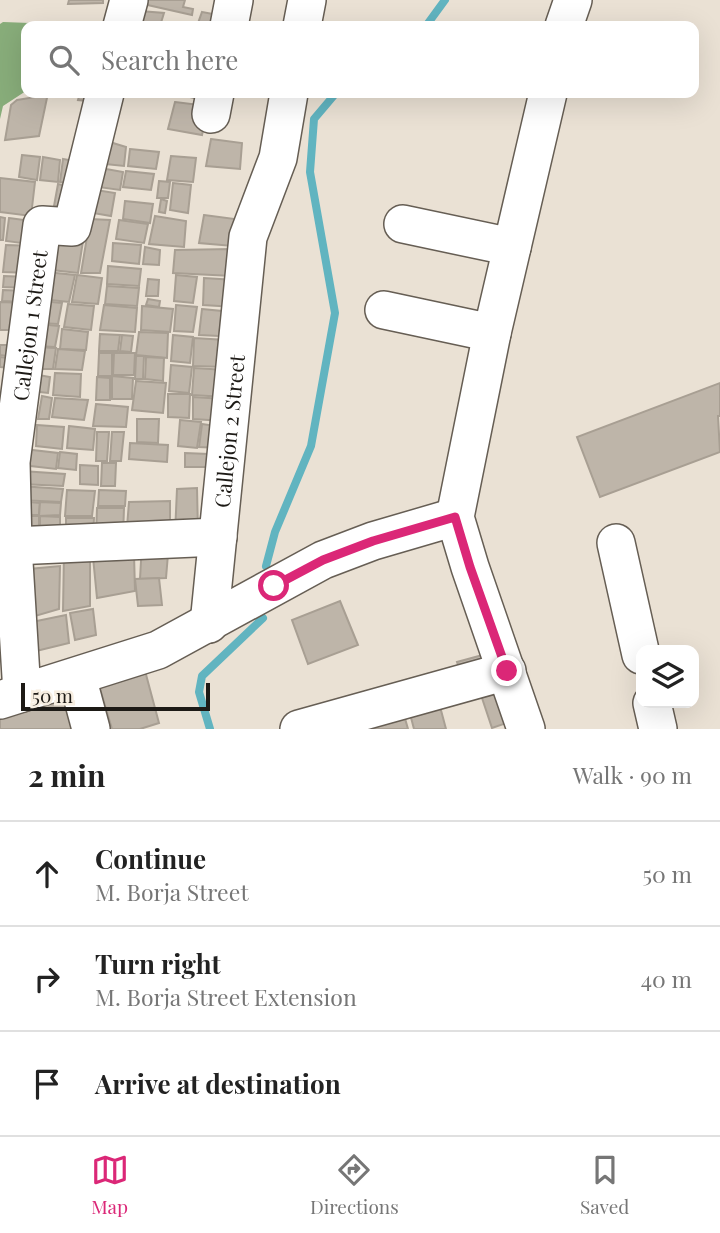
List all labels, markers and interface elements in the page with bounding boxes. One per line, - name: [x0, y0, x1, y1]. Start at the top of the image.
- search box: [21, 21, 699, 98]
- icon: search: [45, 41, 83, 79]
- text: Search here: [101, 42, 238, 77]
- street label: Callejon 1 Street: [5, 248, 53, 403]
- street label: Callejon 2 Street: [207, 352, 250, 509]
- route start: [258, 570, 289, 601]
- map controls: [636, 645, 699, 708]
- button: layers: [636, 645, 699, 708]
- route end: [491, 655, 522, 686]
- scale bar: [21, 680, 210, 712]
- text: 50 m: [32, 682, 73, 708]
- text: 2 min: [28, 755, 105, 795]
- text: Walk · 90 m: [573, 759, 692, 790]
- text: Continue: [95, 841, 206, 876]
- icon: ahead: [28, 855, 66, 893]
- text: 50 m: [643, 858, 692, 889]
- text: M. Borja Street: [95, 876, 249, 907]
- text: Turn right: [95, 946, 221, 981]
- icon: right: [28, 960, 66, 998]
- text: 40 m: [641, 963, 692, 994]
- text: M. Borja Street Extension: [95, 981, 357, 1012]
- icon: arrive: [28, 1065, 66, 1103]
- text: Arrive at destination: [95, 1066, 341, 1101]
- tab: Map: [91, 1151, 129, 1219]
- tab: Directions: [310, 1151, 399, 1219]
- tab: Saved: [580, 1151, 629, 1219]

